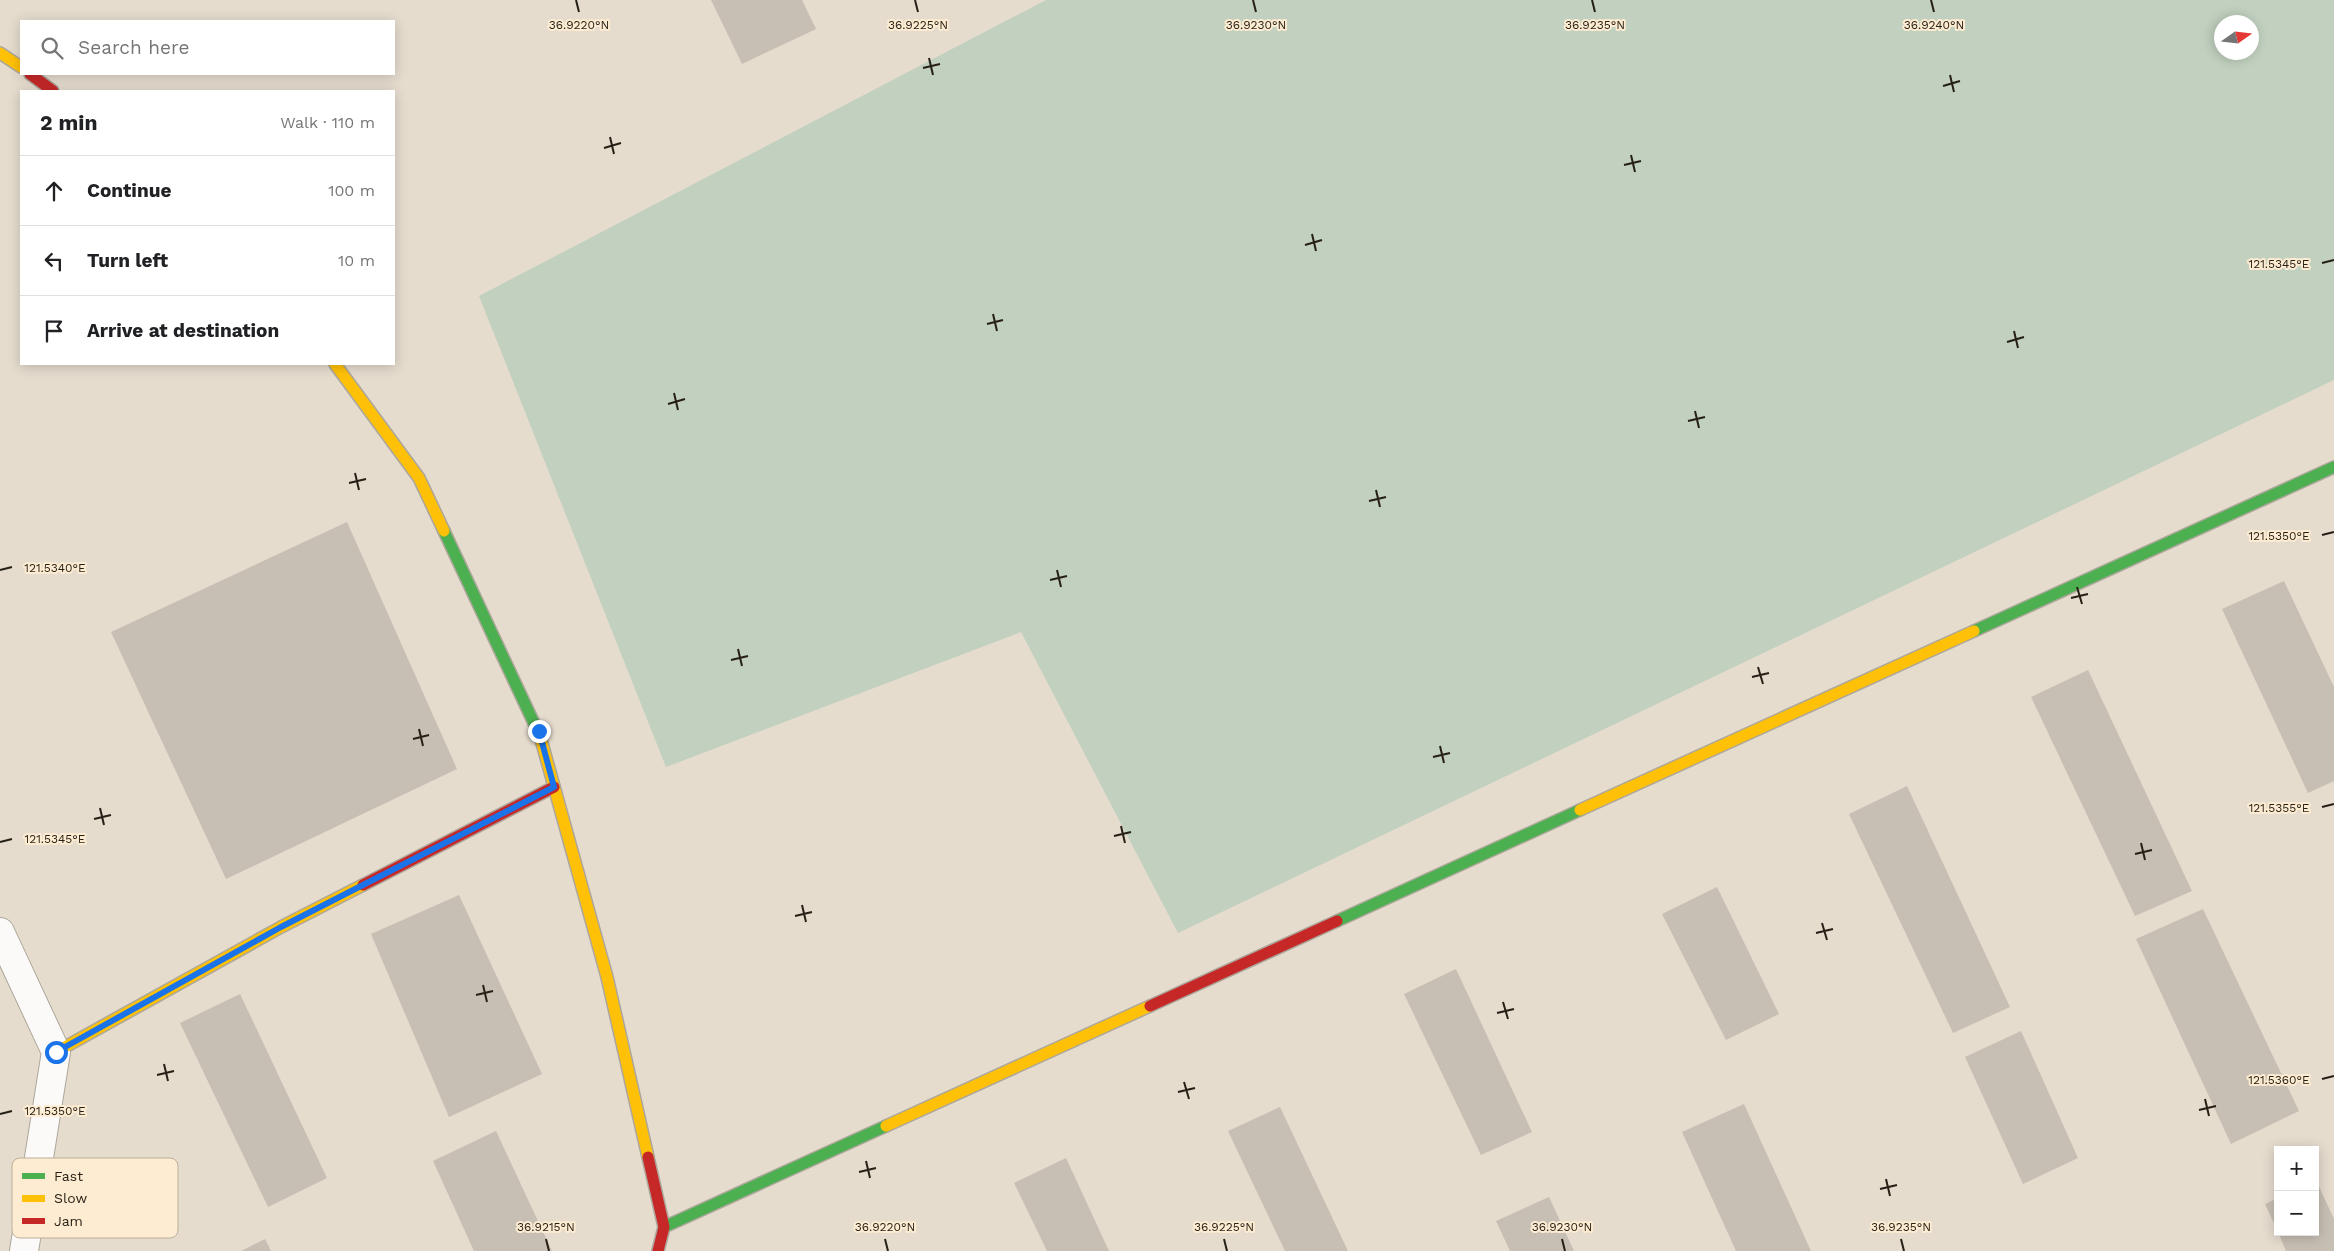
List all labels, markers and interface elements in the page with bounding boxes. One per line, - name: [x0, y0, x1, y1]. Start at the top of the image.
- north arrow: [2214, 15, 2259, 60]
- text: 36.9220°N: [549, 18, 609, 32]
- text: 36.9225°N: [888, 18, 948, 32]
- text: 36.9230°N: [1226, 18, 1286, 32]
- text: 36.9235°N: [1565, 18, 1625, 32]
- text: 36.9240°N: [1904, 18, 1964, 32]
- search box: [20, 20, 395, 75]
- icon: search: [38, 34, 66, 62]
- text: Search here: [78, 36, 189, 59]
- text: 2 min: [40, 110, 97, 135]
- text: Walk · 110 m: [280, 113, 375, 132]
- icon: ahead: [40, 177, 68, 205]
- text: Continue: [87, 179, 171, 202]
- text: 100 m: [328, 181, 375, 200]
- icon: left: [40, 247, 68, 275]
- text: Turn left: [87, 249, 168, 272]
- text: 10 m: [338, 251, 375, 270]
- text: 121.5345°E: [2248, 257, 2310, 271]
- icon: arrive: [40, 317, 68, 345]
- text: Arrive at destination: [87, 319, 279, 342]
- text: 121.5350°E: [2248, 529, 2310, 543]
- text: 121.5340°E: [24, 561, 86, 575]
- route end: [528, 720, 551, 743]
- text: 121.5355°E: [2249, 801, 2310, 815]
- text: 121.5345°E: [24, 832, 86, 846]
- route start: [45, 1041, 68, 1064]
- text: 121.5360°E: [2248, 1073, 2310, 1087]
- text: 121.5350°E: [24, 1104, 86, 1118]
- map controls: [2274, 1146, 2319, 1236]
- button: +: [2274, 1146, 2319, 1191]
- legend: [12, 1158, 178, 1238]
- text: Fast: [54, 1168, 83, 1184]
- text: Slow: [54, 1190, 87, 1206]
- button: −: [2274, 1191, 2319, 1236]
- text: Jam: [54, 1213, 83, 1229]
- text: 36.9215°N: [517, 1220, 575, 1234]
- text: 36.9220°N: [855, 1220, 915, 1234]
- text: 36.9225°N: [1194, 1220, 1254, 1234]
- text: 36.9230°N: [1532, 1220, 1592, 1234]
- text: 36.9235°N: [1871, 1220, 1931, 1234]

